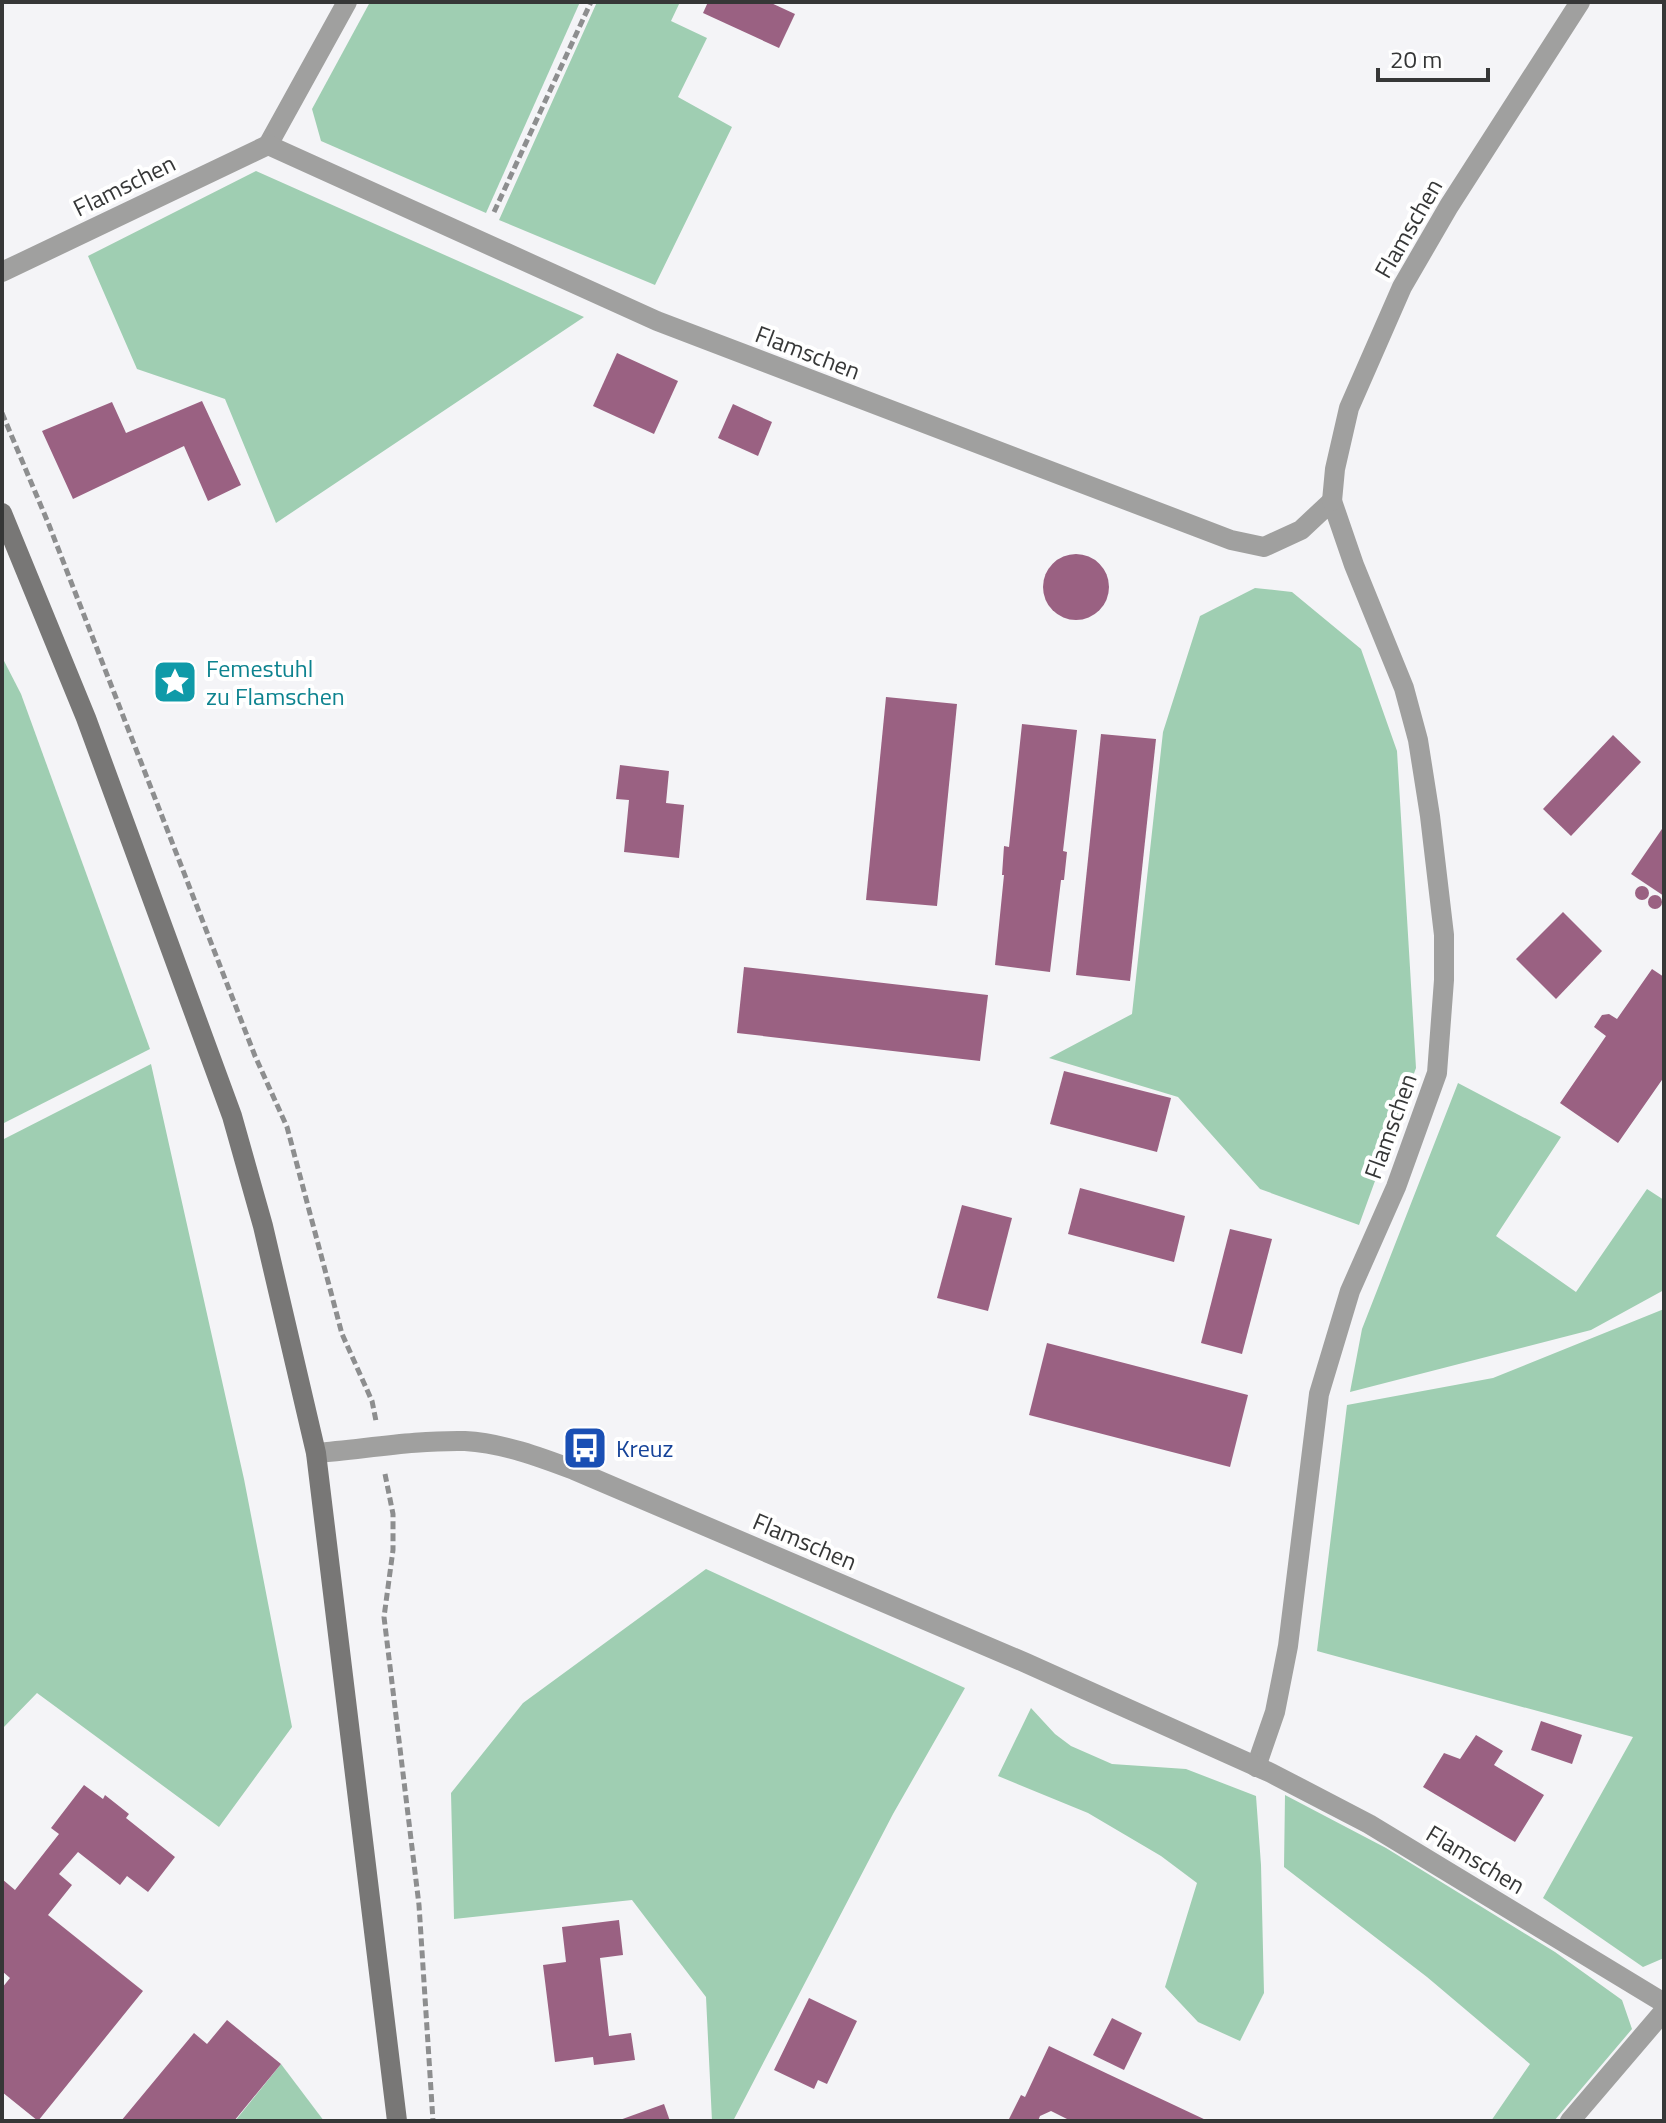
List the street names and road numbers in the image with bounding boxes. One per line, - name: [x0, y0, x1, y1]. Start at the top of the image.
- street label: Flamschen: [67, 145, 181, 225]
- street label: Flamschen: [1365, 171, 1451, 285]
- street label: Flamschen: [750, 316, 866, 388]
- street label: Flamschen: [1354, 1068, 1426, 1184]
- street label: Flamschen: [747, 1503, 863, 1579]
- street label: Flamschen: [1420, 1815, 1532, 1903]

